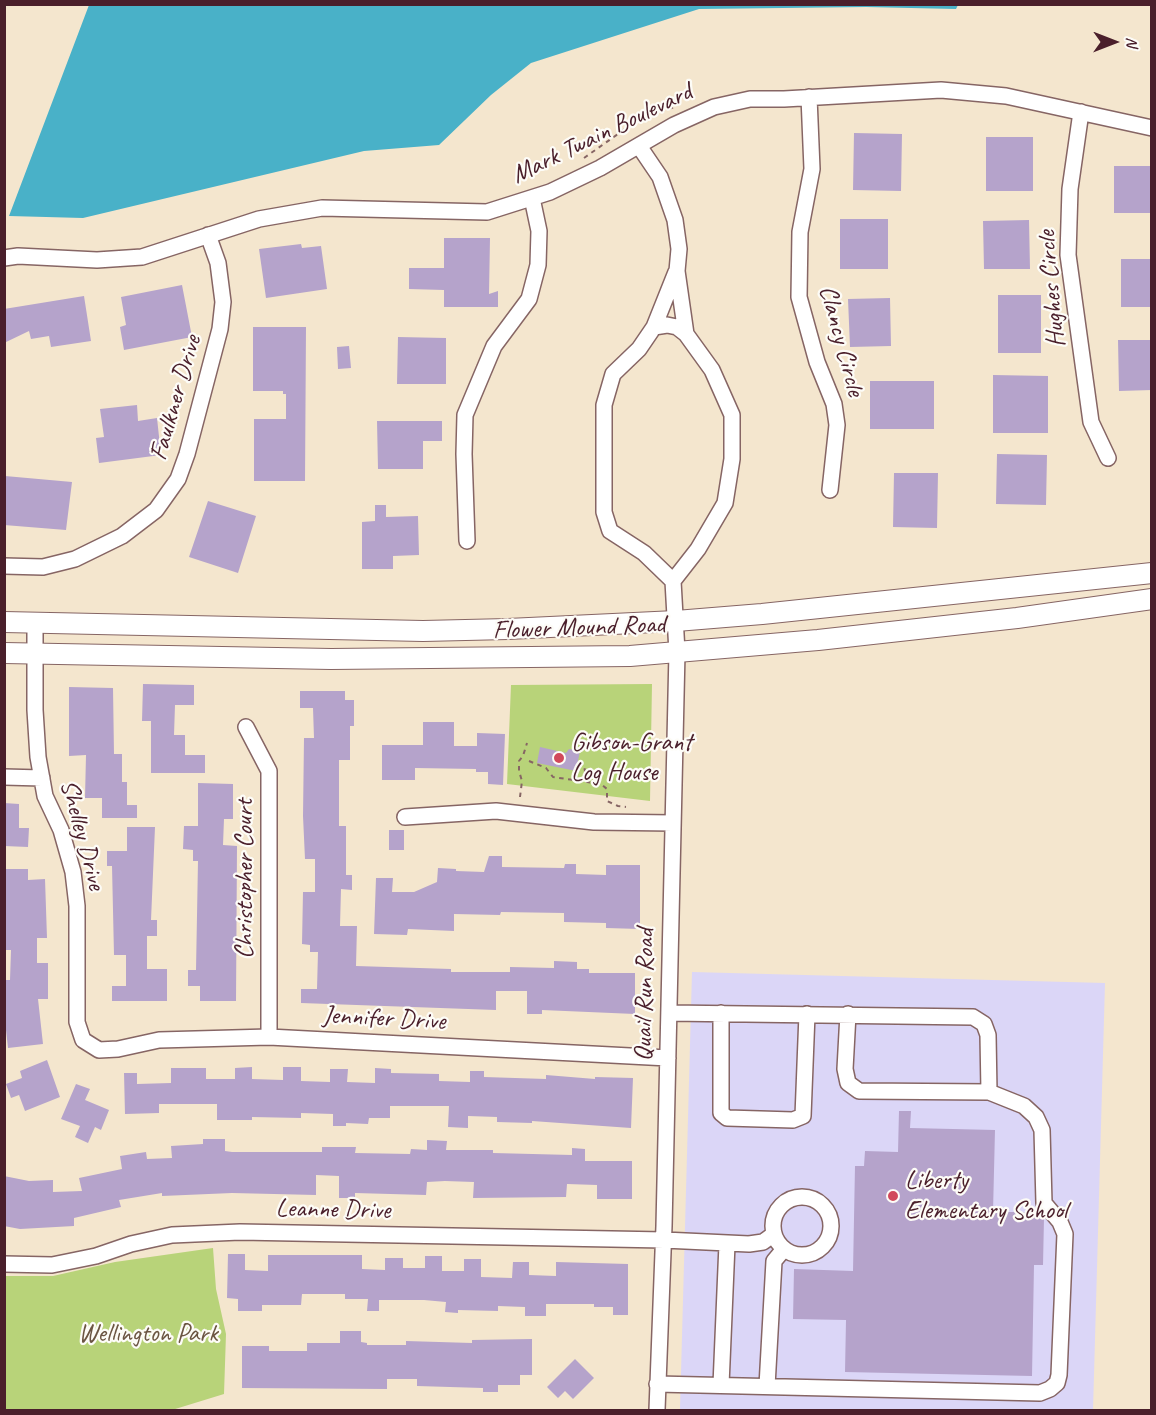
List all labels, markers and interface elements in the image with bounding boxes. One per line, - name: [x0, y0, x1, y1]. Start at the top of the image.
- north arrow: [1084, 12, 1144, 72]
- text: N: [1122, 37, 1142, 47]
- street label: Mark Twain Boulevard: [507, 77, 697, 191]
- street label: Hughes Circle: [1031, 229, 1073, 349]
- street label: Clancy Circle: [811, 282, 871, 400]
- street label: Faulkner Drive: [143, 332, 209, 464]
- street label: Flower Mound Road: [492, 609, 666, 647]
- place label: Gibson-Grant Log House: [571, 727, 692, 788]
- marker: Gibson-Grant Log House: [552, 751, 566, 765]
- street label: Shelley Drive: [52, 777, 112, 893]
- street label: Christopher Court: [229, 799, 261, 959]
- street label: Quail Run Road: [628, 928, 662, 1062]
- street label: Jennifer Drive: [322, 1000, 446, 1038]
- place label: Liberty Elementary School: [905, 1165, 1067, 1226]
- marker: Liberty Elementary School: [886, 1189, 900, 1203]
- street label: Leanne Drive: [275, 1193, 391, 1227]
- park label: Wellington Park: [78, 1318, 218, 1350]

